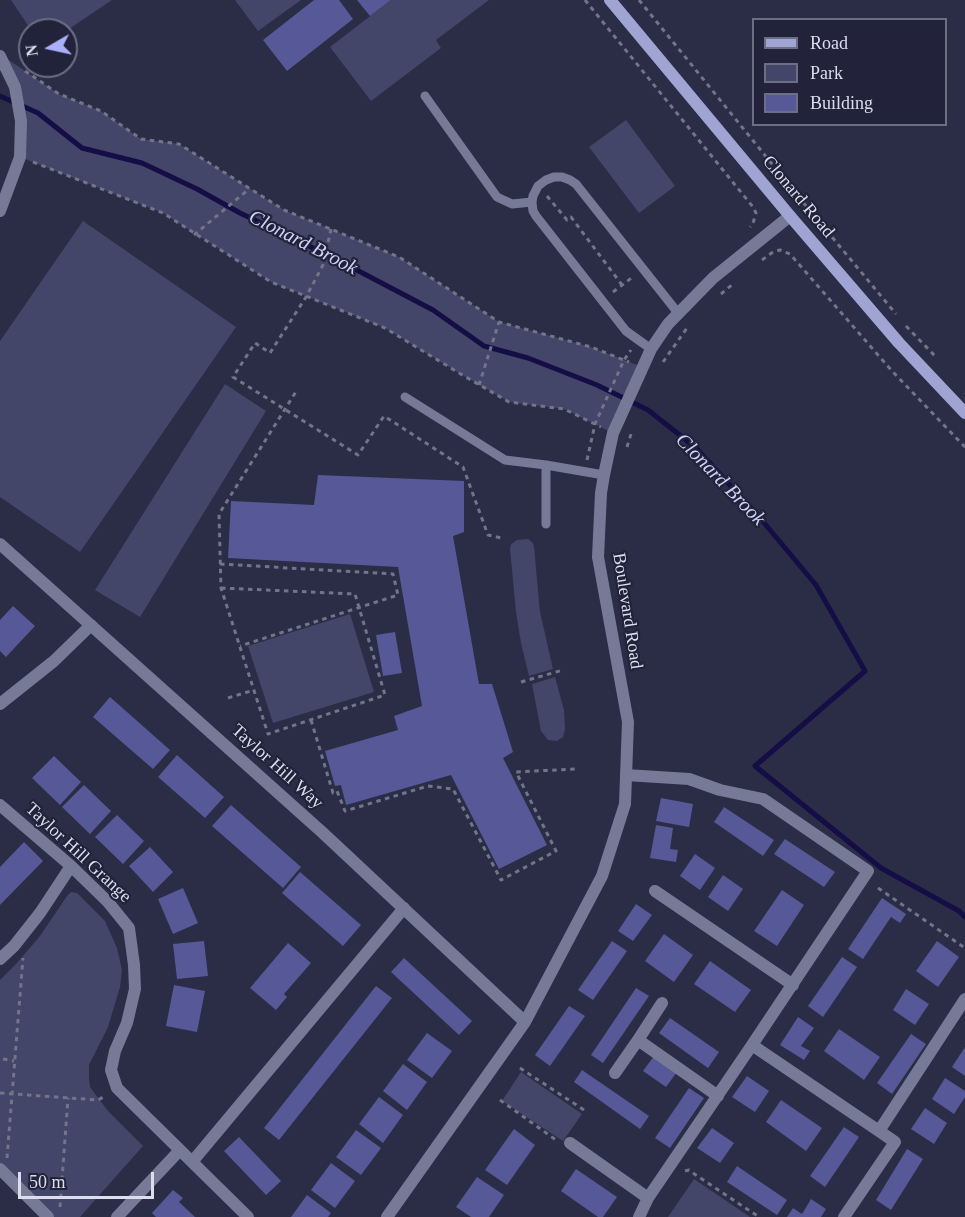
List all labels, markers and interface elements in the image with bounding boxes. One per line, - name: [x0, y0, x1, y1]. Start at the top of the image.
- north arrow: [18, 18, 78, 78]
- legend: [752, 18, 947, 126]
- text: Road: [810, 33, 848, 53]
- text: N: [22, 44, 41, 58]
- text: Park: [810, 63, 843, 83]
- text: Building: [810, 93, 873, 113]
- street label: Clonard Road: [757, 152, 839, 242]
- water label: Clonard Brook: [245, 205, 361, 281]
- water label: Clonard Brook: [670, 429, 770, 531]
- street label: Boulevard Road: [607, 551, 647, 671]
- street label: Taylor Hill Way: [227, 720, 327, 814]
- street label: Taylor Hill Grange: [21, 798, 135, 908]
- scale bar: [21, 1160, 158, 1198]
- text: 50 m: [29, 1172, 66, 1192]

